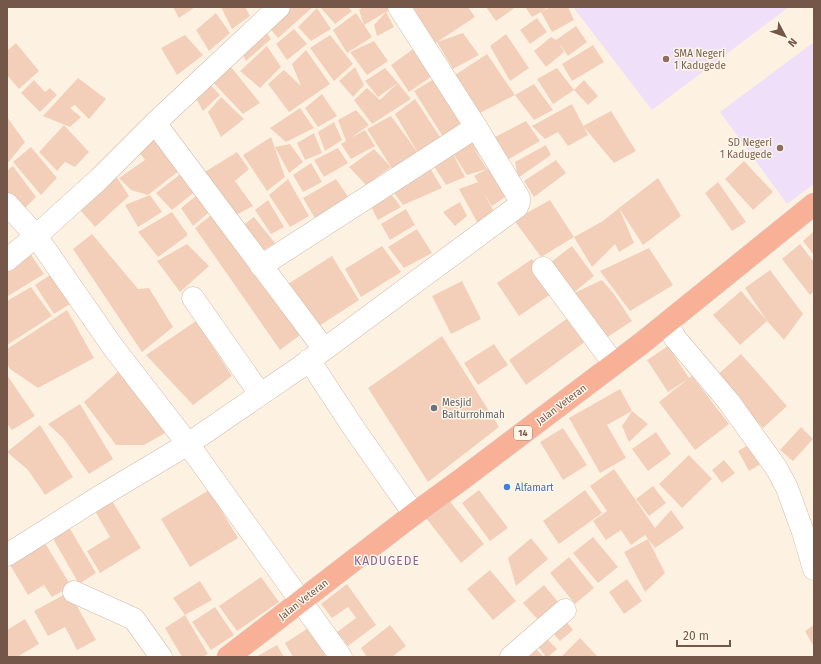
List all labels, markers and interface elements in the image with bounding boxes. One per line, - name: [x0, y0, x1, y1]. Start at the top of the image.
- north arrow: [765, 16, 805, 56]
- text: N: [785, 35, 799, 49]
- place label: SMA Negeri 1 Kadugede: [674, 48, 726, 72]
- marker: SMA Negeri 1 Kadugede: [661, 54, 671, 64]
- place label: SD Negeri 1 Kadugede: [720, 137, 772, 161]
- marker: SD Negeri 1 Kadugede: [775, 143, 785, 153]
- street label: Jalan Veteran: [534, 382, 589, 428]
- place label: Mesjid Baiturrohmah: [442, 397, 505, 421]
- marker: Mesjid Baiturrohmah: [429, 403, 439, 413]
- road number: 14: [514, 426, 532, 440]
- marker: Alfamart: [502, 482, 512, 492]
- place label: Alfamart: [515, 482, 554, 494]
- district label: KADUGEDE: [354, 554, 420, 568]
- street label: Jalan Veteran: [276, 577, 331, 623]
- scale bar: [677, 622, 730, 648]
- text: 20 m: [683, 629, 709, 643]

